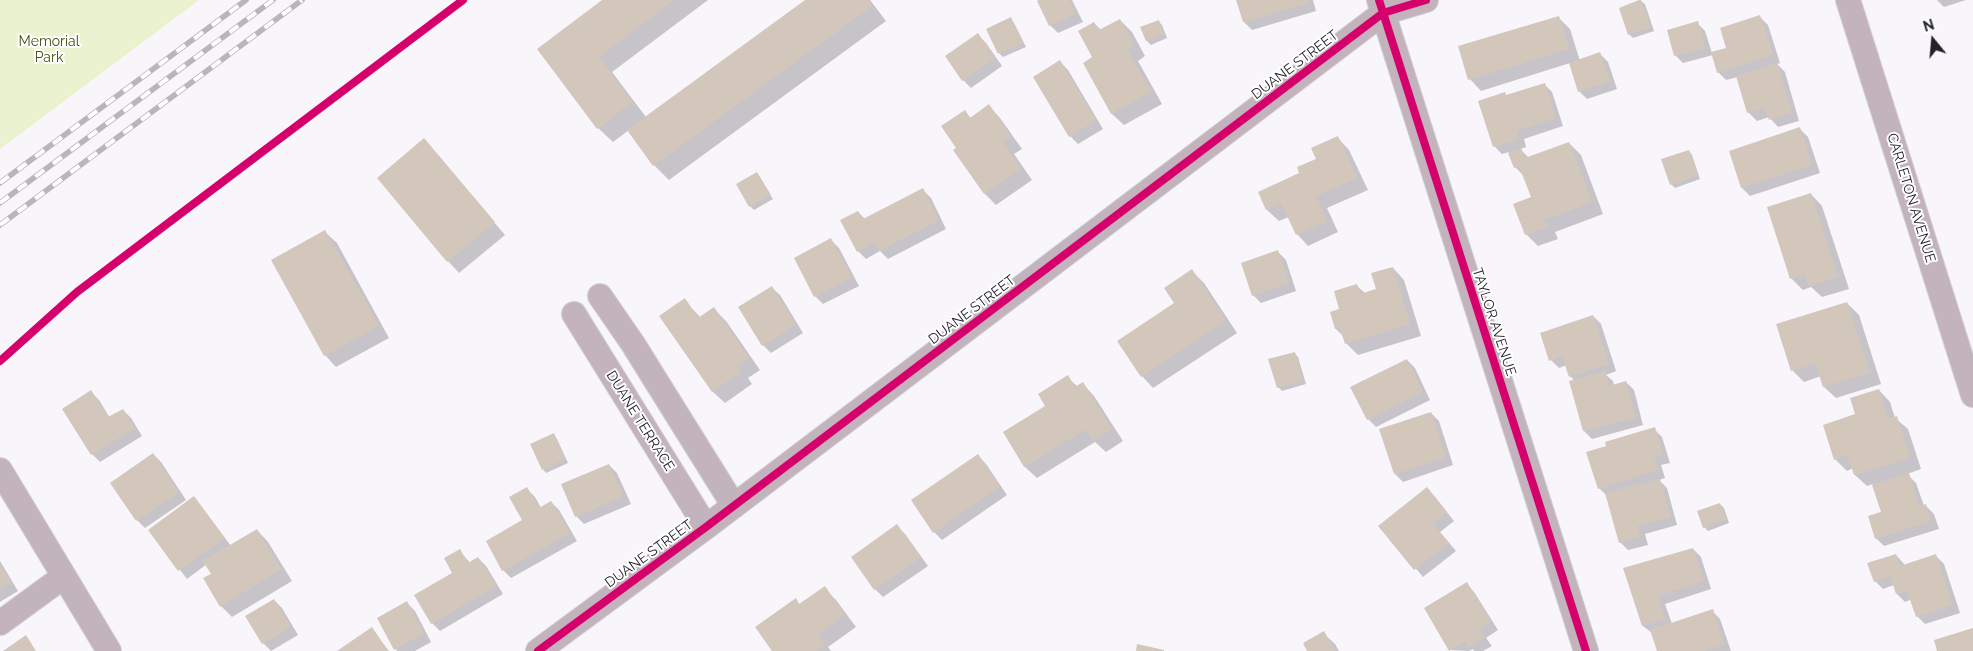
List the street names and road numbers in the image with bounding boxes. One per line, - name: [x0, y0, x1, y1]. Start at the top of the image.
- street label: DUANE STREET: [1248, 27, 1342, 103]
- street label: CARLETON AVENUE: [1883, 131, 1939, 265]
- street label: TAYLOR AVENUE: [1469, 266, 1519, 378]
- street label: DUANE STREET: [925, 272, 1019, 348]
- street label: DUANE TERRACE: [602, 368, 678, 474]
- street label: DUANE STREET: [602, 517, 696, 591]

